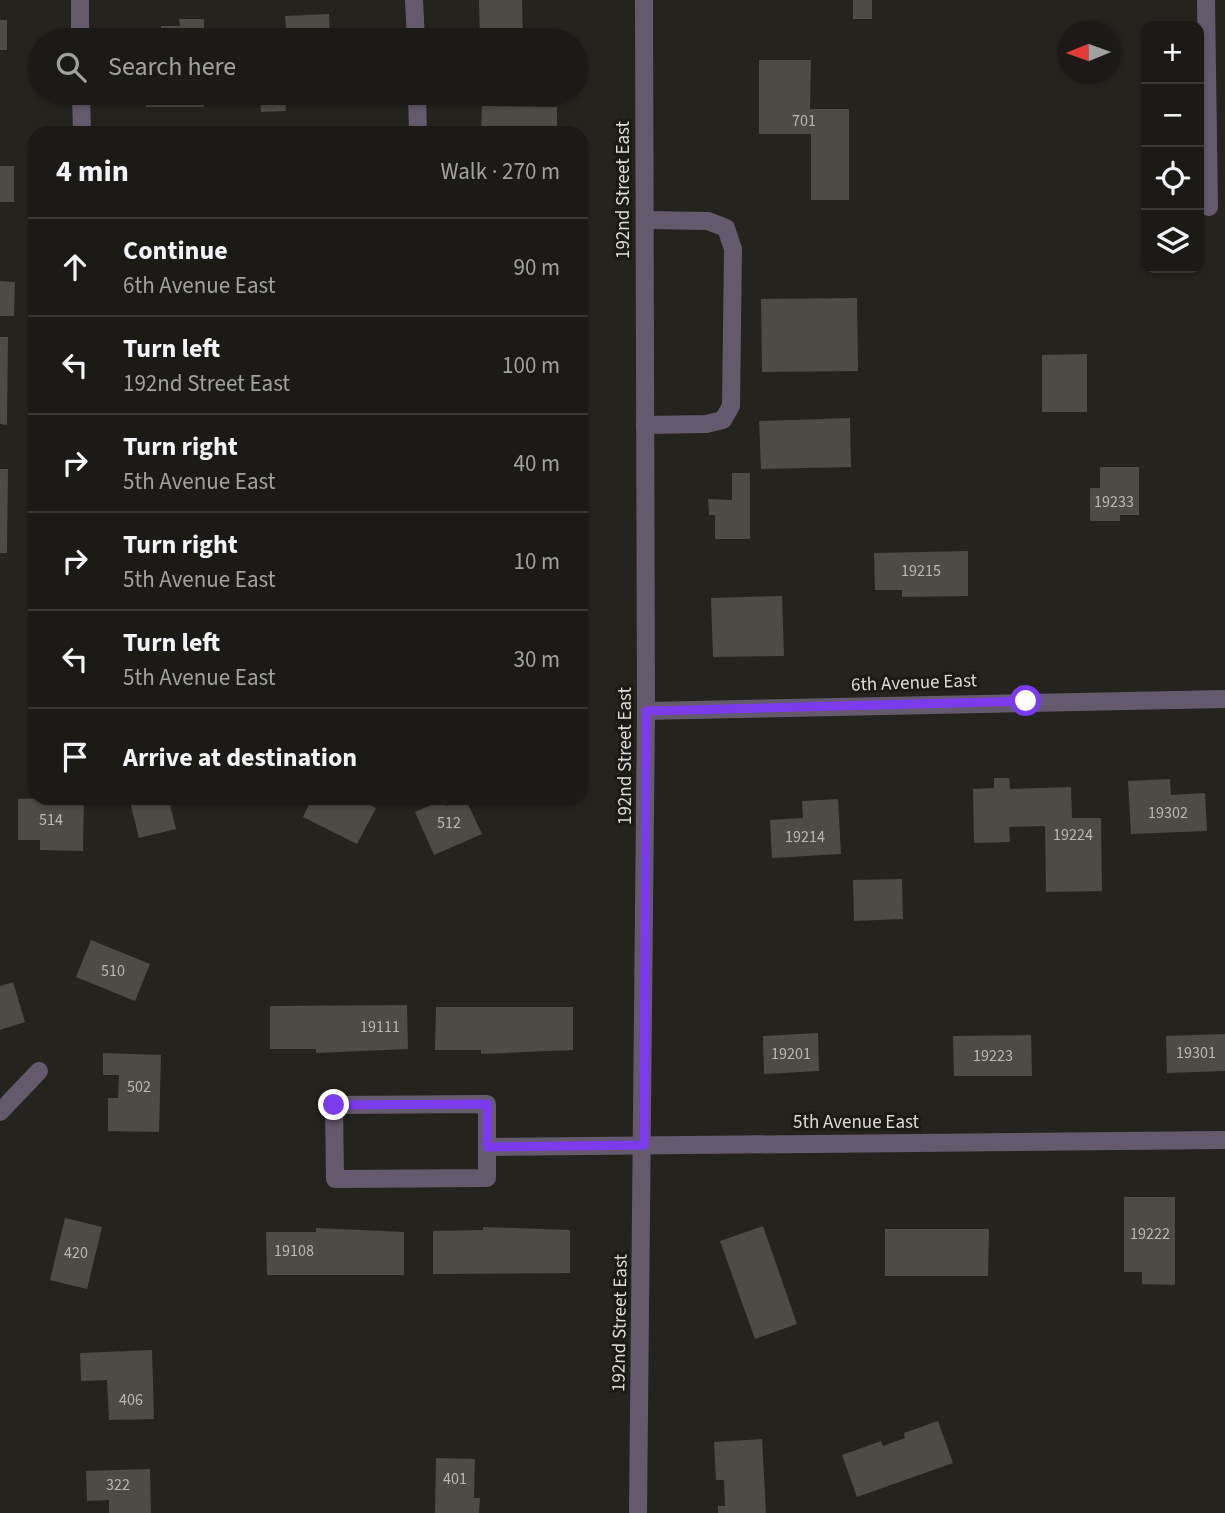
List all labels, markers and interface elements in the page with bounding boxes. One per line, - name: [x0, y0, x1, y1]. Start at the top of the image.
- north arrow: [1057, 21, 1120, 84]
- map controls: [1141, 21, 1204, 273]
- button: +: [1141, 21, 1204, 84]
- search box: [28, 28, 588, 105]
- icon: search: [52, 48, 90, 86]
- text: Search here: [108, 48, 236, 85]
- button: −: [1141, 84, 1204, 147]
- house number: 701: [792, 110, 816, 132]
- street label: 192nd Street East: [610, 120, 637, 259]
- button: locate: [1141, 147, 1204, 210]
- text: 4 min: [56, 150, 129, 193]
- text: Walk · 270 m: [441, 155, 560, 188]
- button: layers: [1141, 210, 1204, 273]
- text: Continue: [123, 232, 228, 269]
- icon: ahead: [56, 248, 94, 286]
- text: 90 m: [513, 251, 560, 284]
- text: 6th Avenue East: [123, 269, 275, 302]
- text: Turn left: [123, 330, 220, 367]
- icon: left: [56, 346, 94, 384]
- text: 100 m: [502, 349, 560, 382]
- text: 192nd Street East: [123, 367, 290, 400]
- text: Turn right: [123, 428, 238, 465]
- icon: right: [56, 444, 94, 482]
- text: 40 m: [513, 447, 560, 480]
- text: 5th Avenue East: [123, 465, 275, 498]
- house number: 19233: [1094, 491, 1134, 513]
- text: Turn right: [123, 526, 238, 563]
- icon: right: [56, 542, 94, 580]
- text: 10 m: [513, 545, 560, 578]
- house number: 19215: [901, 560, 941, 582]
- text: 5th Avenue East: [123, 563, 275, 596]
- text: Turn left: [123, 624, 220, 661]
- icon: left: [56, 640, 94, 678]
- text: 30 m: [513, 643, 560, 676]
- text: 5th Avenue East: [123, 661, 275, 694]
- street label: 6th Avenue East: [851, 667, 978, 699]
- route start: [1010, 685, 1041, 716]
- street label: 192nd Street East: [612, 686, 639, 825]
- icon: arrive: [56, 738, 94, 776]
- text: Arrive at destination: [123, 739, 357, 776]
- house number: 19302: [1148, 802, 1188, 824]
- house number: 514: [39, 809, 63, 831]
- house number: 512: [437, 812, 461, 834]
- house number: 19224: [1053, 824, 1093, 846]
- house number: 19214: [785, 826, 825, 848]
- house number: 510: [101, 960, 125, 982]
- house number: 19111: [360, 1016, 400, 1038]
- house number: 19301: [1176, 1042, 1216, 1064]
- house number: 19201: [771, 1043, 811, 1065]
- house number: 19223: [973, 1045, 1013, 1067]
- house number: 502: [127, 1076, 151, 1098]
- route end: [318, 1089, 349, 1120]
- street label: 5th Avenue East: [793, 1109, 920, 1136]
- house number: 19222: [1130, 1223, 1170, 1245]
- house number: 19108: [274, 1240, 314, 1262]
- house number: 420: [64, 1242, 88, 1264]
- street label: 192nd Street East: [605, 1253, 635, 1392]
- house number: 406: [119, 1389, 143, 1411]
- house number: 401: [443, 1468, 467, 1490]
- house number: 322: [106, 1474, 130, 1496]

